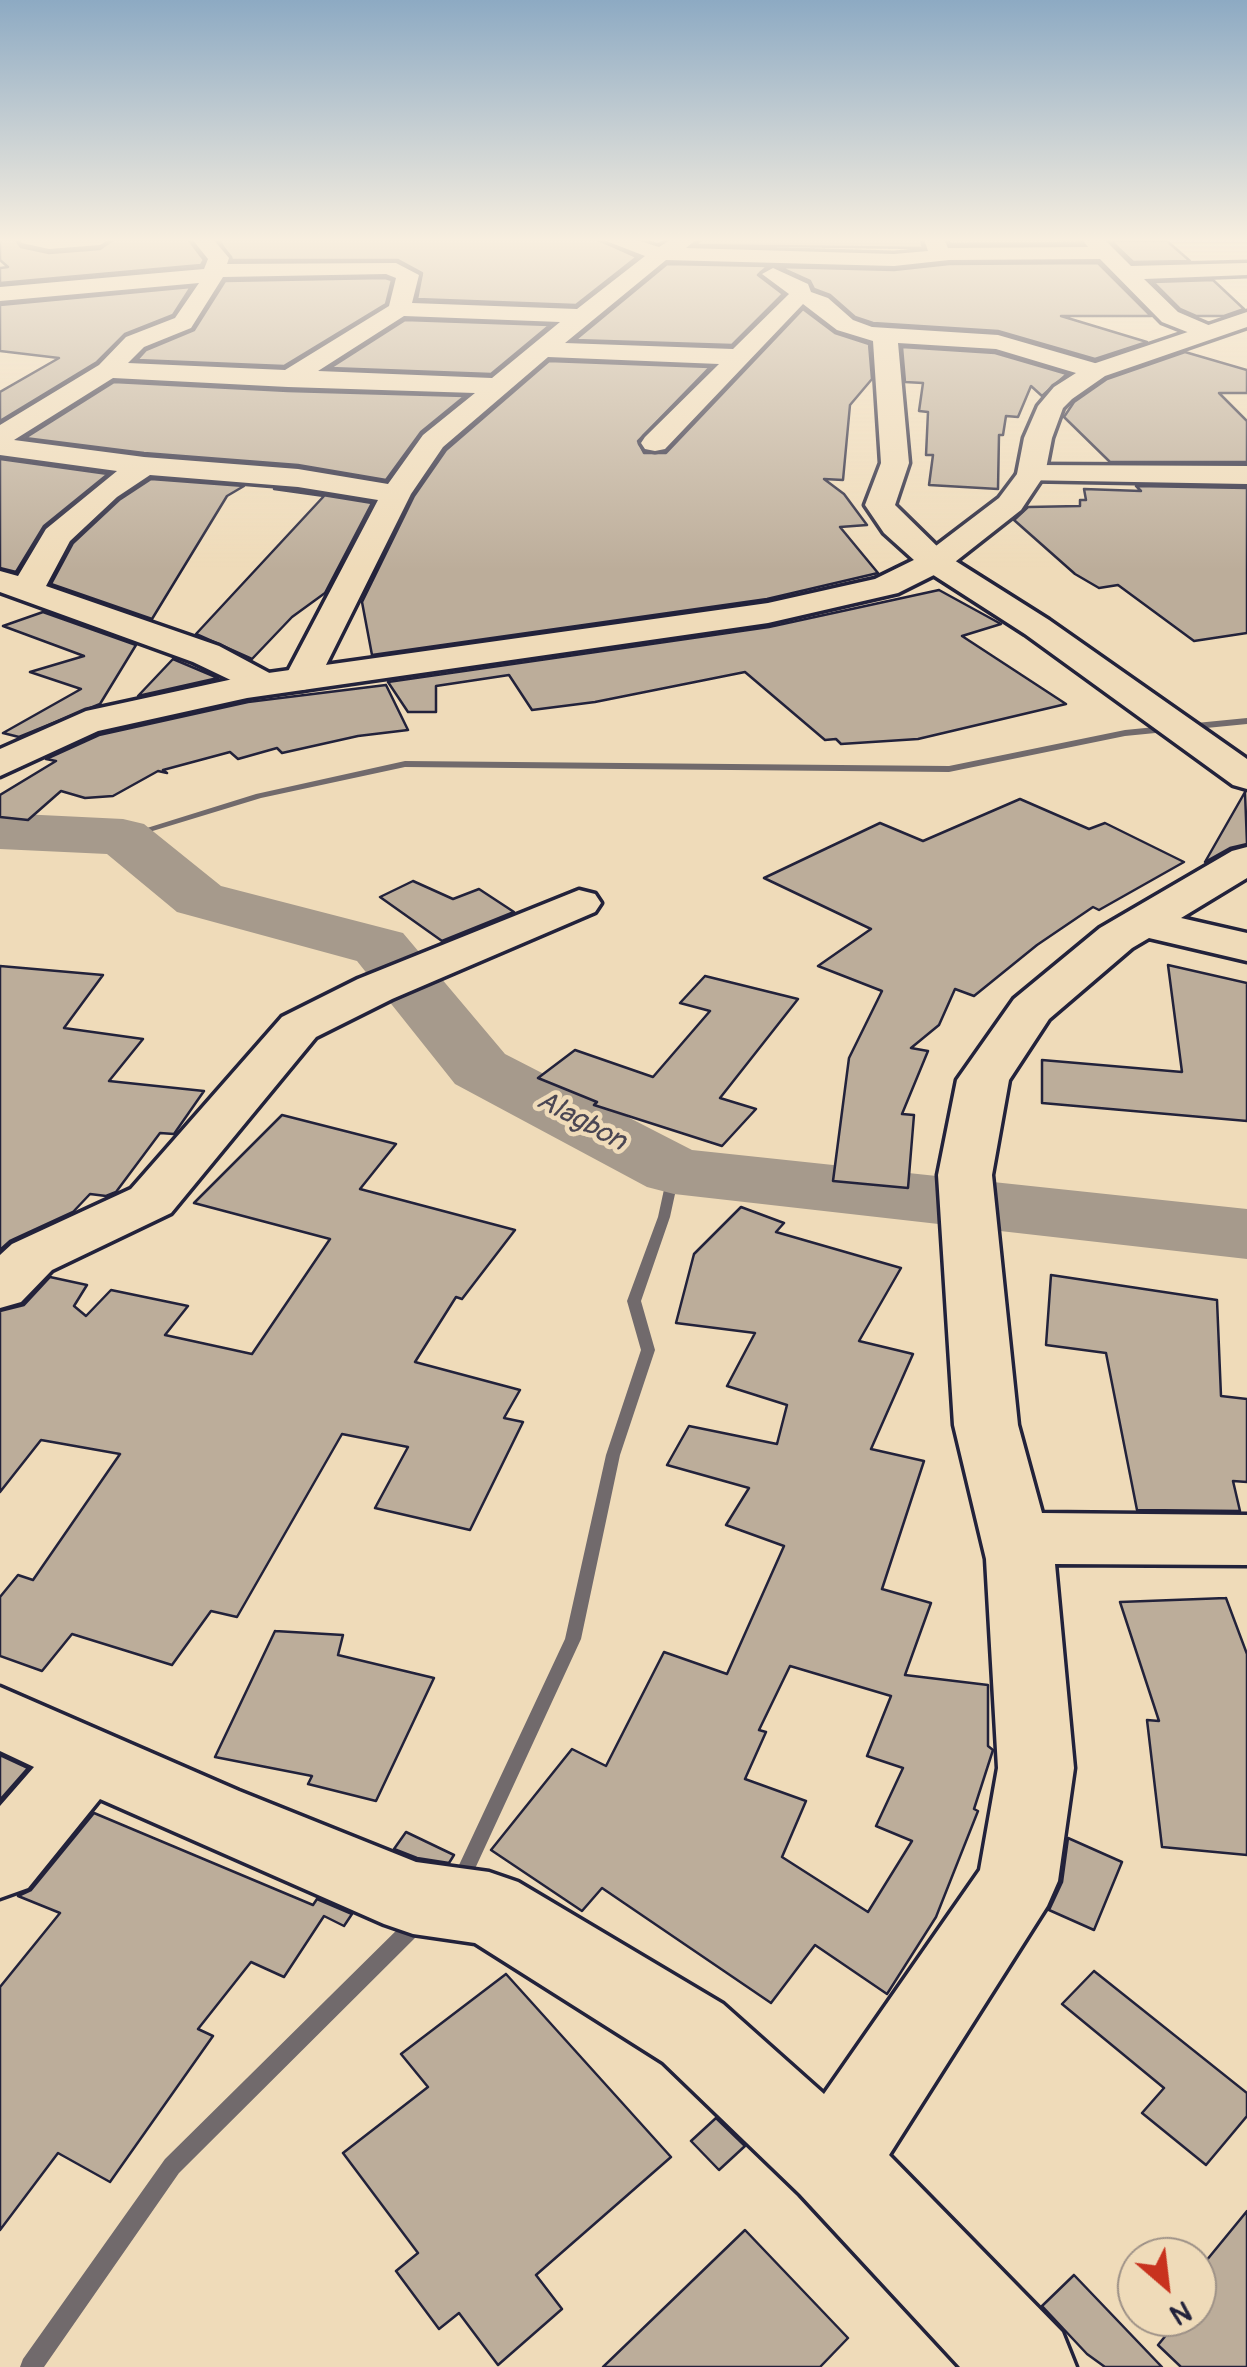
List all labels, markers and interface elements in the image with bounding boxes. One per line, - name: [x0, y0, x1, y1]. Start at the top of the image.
- water label: Alagbon: [531, 1085, 631, 1159]
- north arrow: [1117, 2237, 1217, 2337]
- text: N: [1164, 2292, 1197, 2332]

